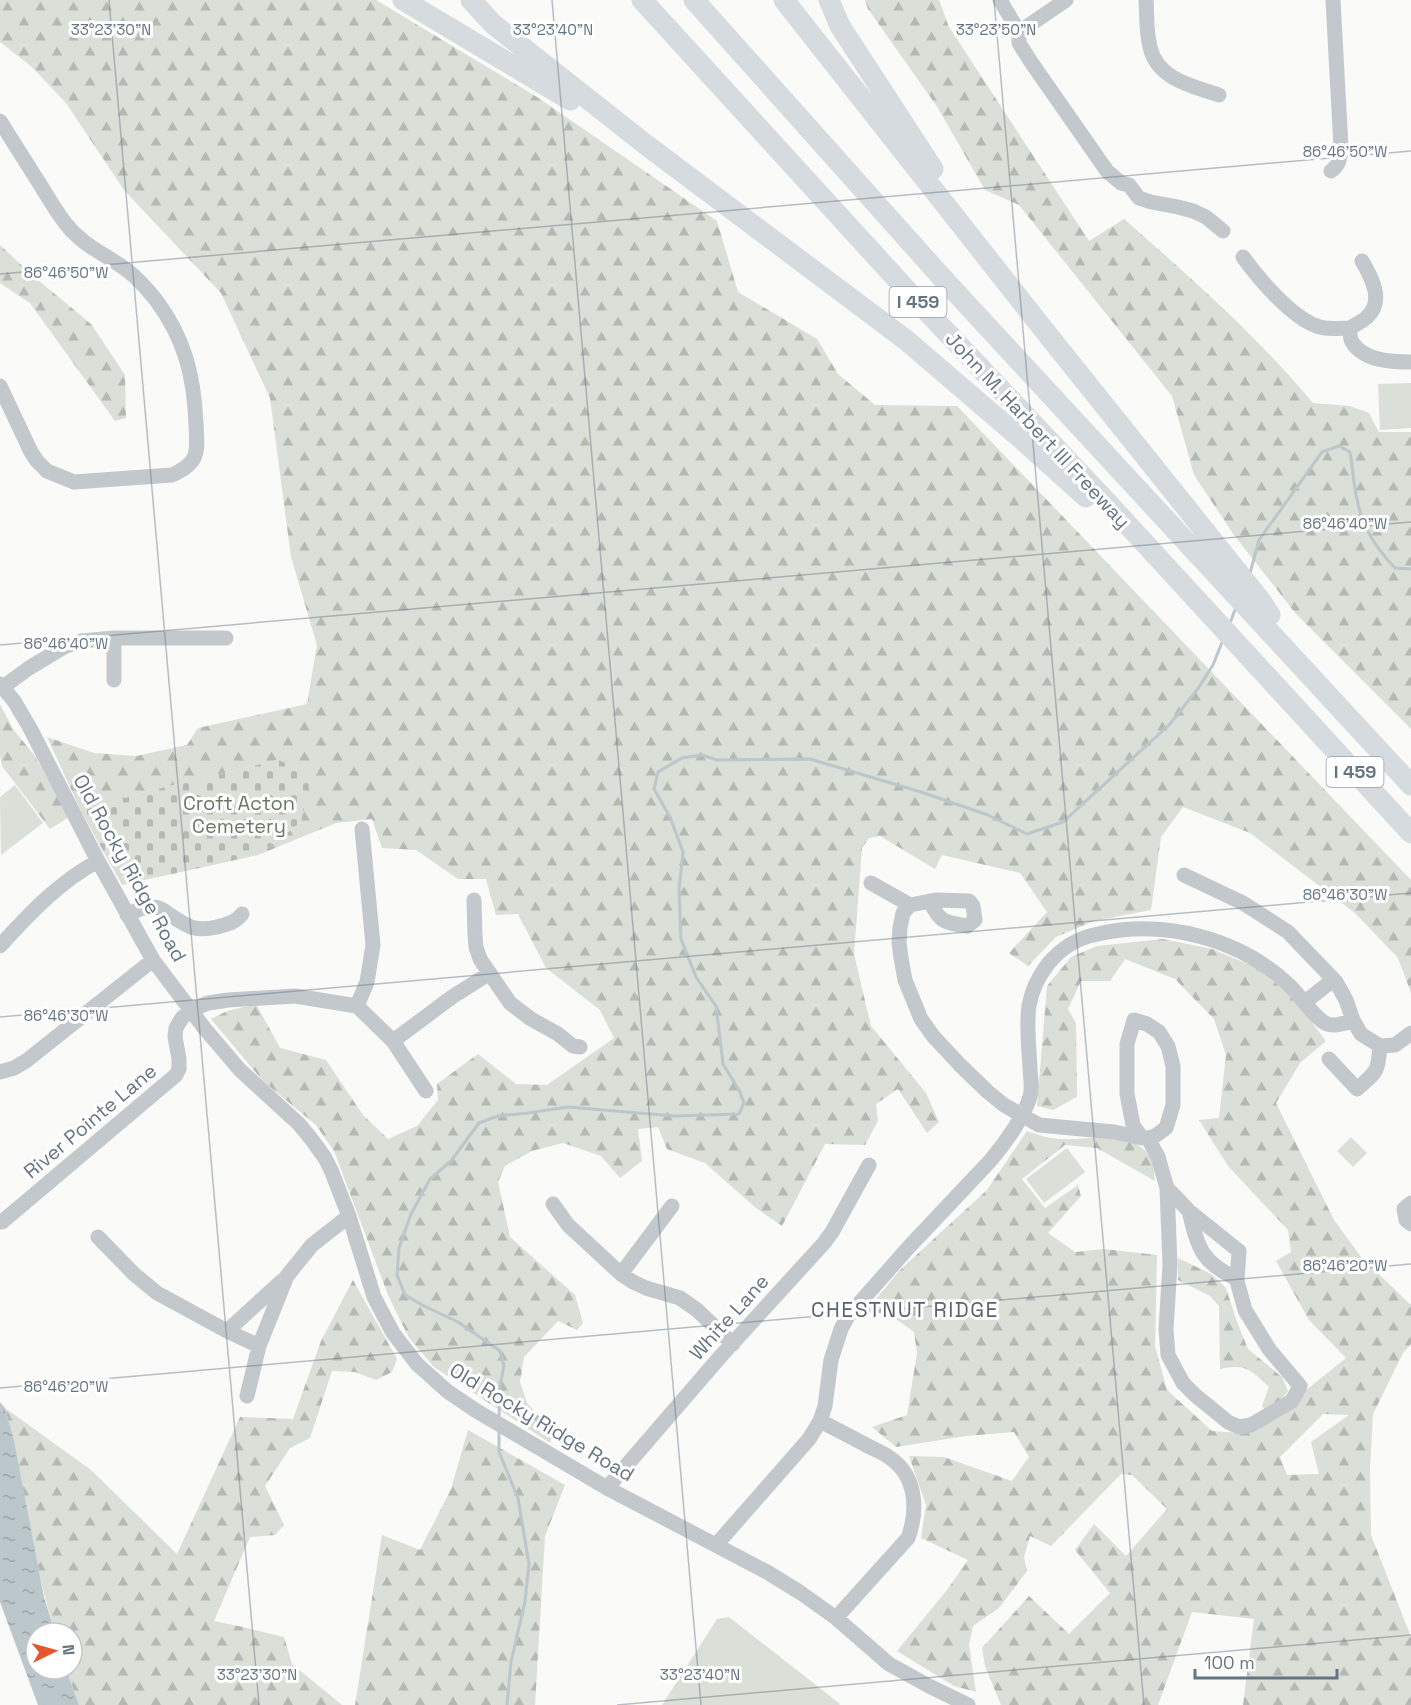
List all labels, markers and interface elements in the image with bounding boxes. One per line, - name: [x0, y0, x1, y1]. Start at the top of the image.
- text: 33°23'30"N: [71, 20, 151, 39]
- text: 33°23'40"N: [513, 20, 593, 39]
- text: 33°23'50"N: [956, 20, 1036, 39]
- text: 86°46'50"W: [1303, 142, 1387, 161]
- text: 86°46'50"W: [24, 263, 108, 282]
- road number: I 459: [890, 287, 946, 317]
- street label: John M. Harbert III Freeway: [940, 326, 1136, 534]
- text: 86°46'40"W: [1303, 514, 1387, 533]
- text: 86°46'40"W: [24, 634, 108, 653]
- road number: I 459: [1326, 757, 1384, 787]
- street label: Old Rocky Ridge Road: [68, 770, 192, 966]
- park label: Croft Acton Cemetery: [183, 790, 295, 839]
- text: 86°46'30"W: [1303, 885, 1387, 904]
- text: 86°46'30"W: [24, 1006, 108, 1025]
- street label: River Pointe Lane: [18, 1058, 162, 1184]
- text: 86°46'20"W: [1303, 1256, 1387, 1275]
- street label: White Lane: [684, 1269, 774, 1365]
- district label: CHESTNUT RIDGE: [811, 1296, 999, 1323]
- street label: Old Rocky Ridge Road: [445, 1357, 639, 1487]
- text: 86°46'20"W: [24, 1377, 108, 1396]
- north arrow: [24, 1621, 84, 1681]
- scale bar: [1195, 1642, 1338, 1680]
- text: N: [58, 1643, 79, 1656]
- text: 100 m: [1204, 1651, 1255, 1674]
- text: 33°23'30"N: [217, 1665, 297, 1684]
- text: 33°23'40"N: [660, 1665, 740, 1684]

